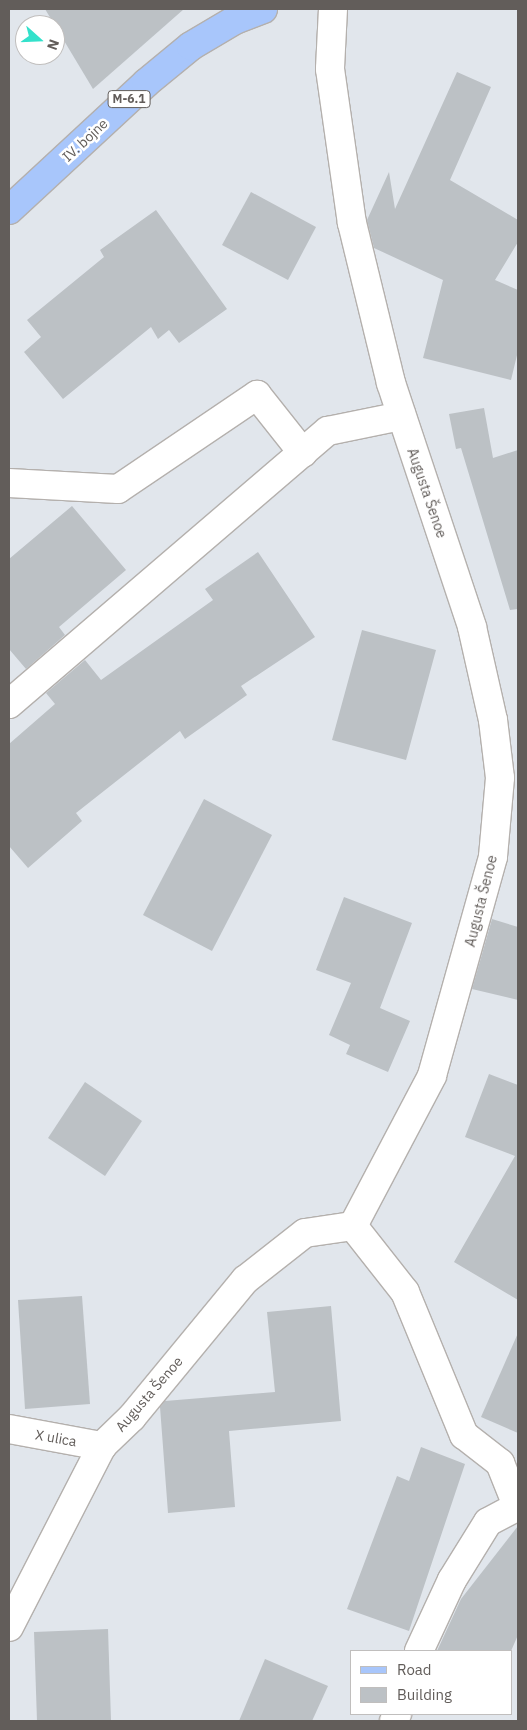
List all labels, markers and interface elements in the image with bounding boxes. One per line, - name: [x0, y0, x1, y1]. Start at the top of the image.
- north arrow: [15, 15, 65, 65]
- text: N: [43, 37, 63, 53]
- road number: M-6.1: [106, 90, 152, 108]
- street label: IV. bojne: [59, 115, 111, 165]
- street label: Augusta Šenoe: [404, 446, 450, 540]
- street label: Augusta Šenoe: [461, 853, 501, 949]
- street label: Augusta Šenoe: [112, 1353, 186, 1435]
- street label: X ulica: [34, 1426, 78, 1450]
- legend: [350, 1650, 512, 1715]
- text: Road: [397, 1660, 432, 1679]
- text: Building: [397, 1685, 452, 1704]

